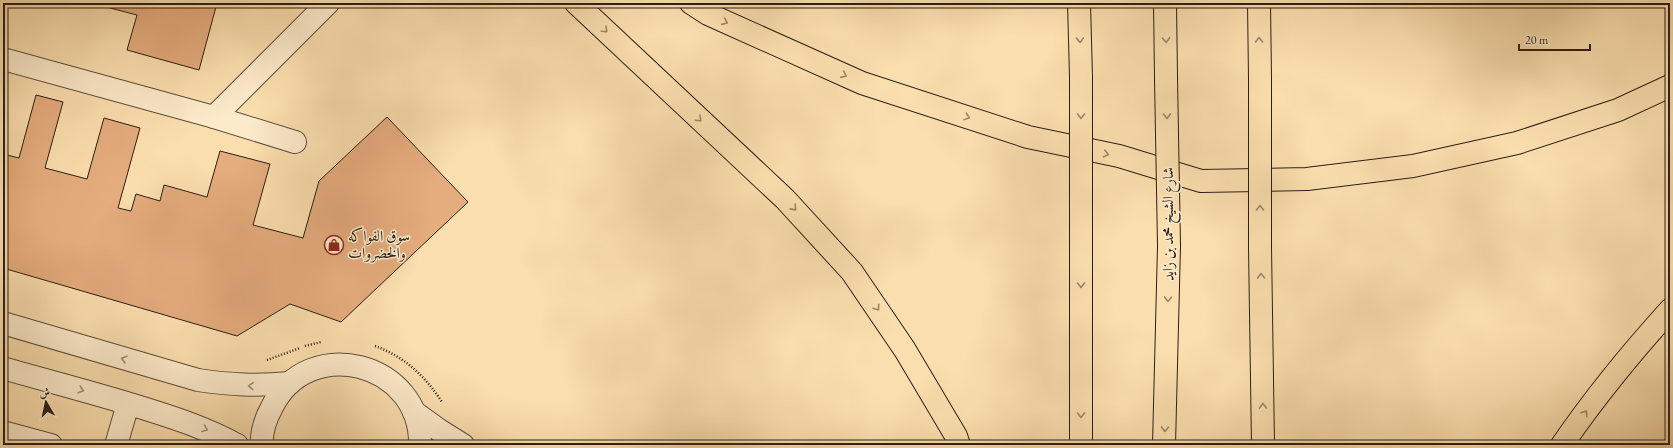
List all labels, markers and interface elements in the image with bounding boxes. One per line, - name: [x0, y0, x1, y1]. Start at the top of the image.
- one-way arrow: [721, 17, 729, 25]
- one-way arrow: [600, 25, 608, 33]
- scale bar: [1519, 26, 1590, 52]
- text: 20 m: [1525, 32, 1549, 48]
- one-way arrow: [1076, 37, 1084, 43]
- one-way arrow: [1162, 37, 1170, 43]
- one-way arrow: [1255, 37, 1263, 43]
- one-way arrow: [841, 70, 848, 78]
- one-way arrow: [963, 112, 970, 121]
- one-way arrow: [1077, 113, 1085, 119]
- one-way arrow: [1163, 113, 1171, 119]
- one-way arrow: [695, 114, 702, 121]
- one-way arrow: [1103, 149, 1109, 157]
- street label: شارع الشيخ محمد بن زايد: [1158, 167, 1182, 281]
- one-way arrow: [789, 203, 796, 211]
- one-way arrow: [1256, 205, 1264, 211]
- place label: سوق الفواكه والخضروات: [348, 226, 410, 263]
- shop icon: سوق الفواكه والخضروات: [323, 234, 345, 256]
- one-way arrow: [1257, 273, 1265, 279]
- one-way arrow: [1077, 282, 1085, 288]
- one-way arrow: [1164, 296, 1172, 302]
- one-way arrow: [872, 304, 880, 311]
- one-way arrow: [121, 355, 128, 364]
- one-way arrow: [248, 381, 254, 390]
- north arrow: [26, 382, 66, 422]
- text: ش: [38, 384, 51, 400]
- one-way arrow: [77, 385, 84, 394]
- one-way arrow: [1258, 403, 1267, 409]
- one-way arrow: [1580, 410, 1587, 417]
- one-way arrow: [1077, 412, 1085, 418]
- one-way arrow: [201, 425, 208, 433]
- one-way arrow: [1160, 426, 1169, 432]

